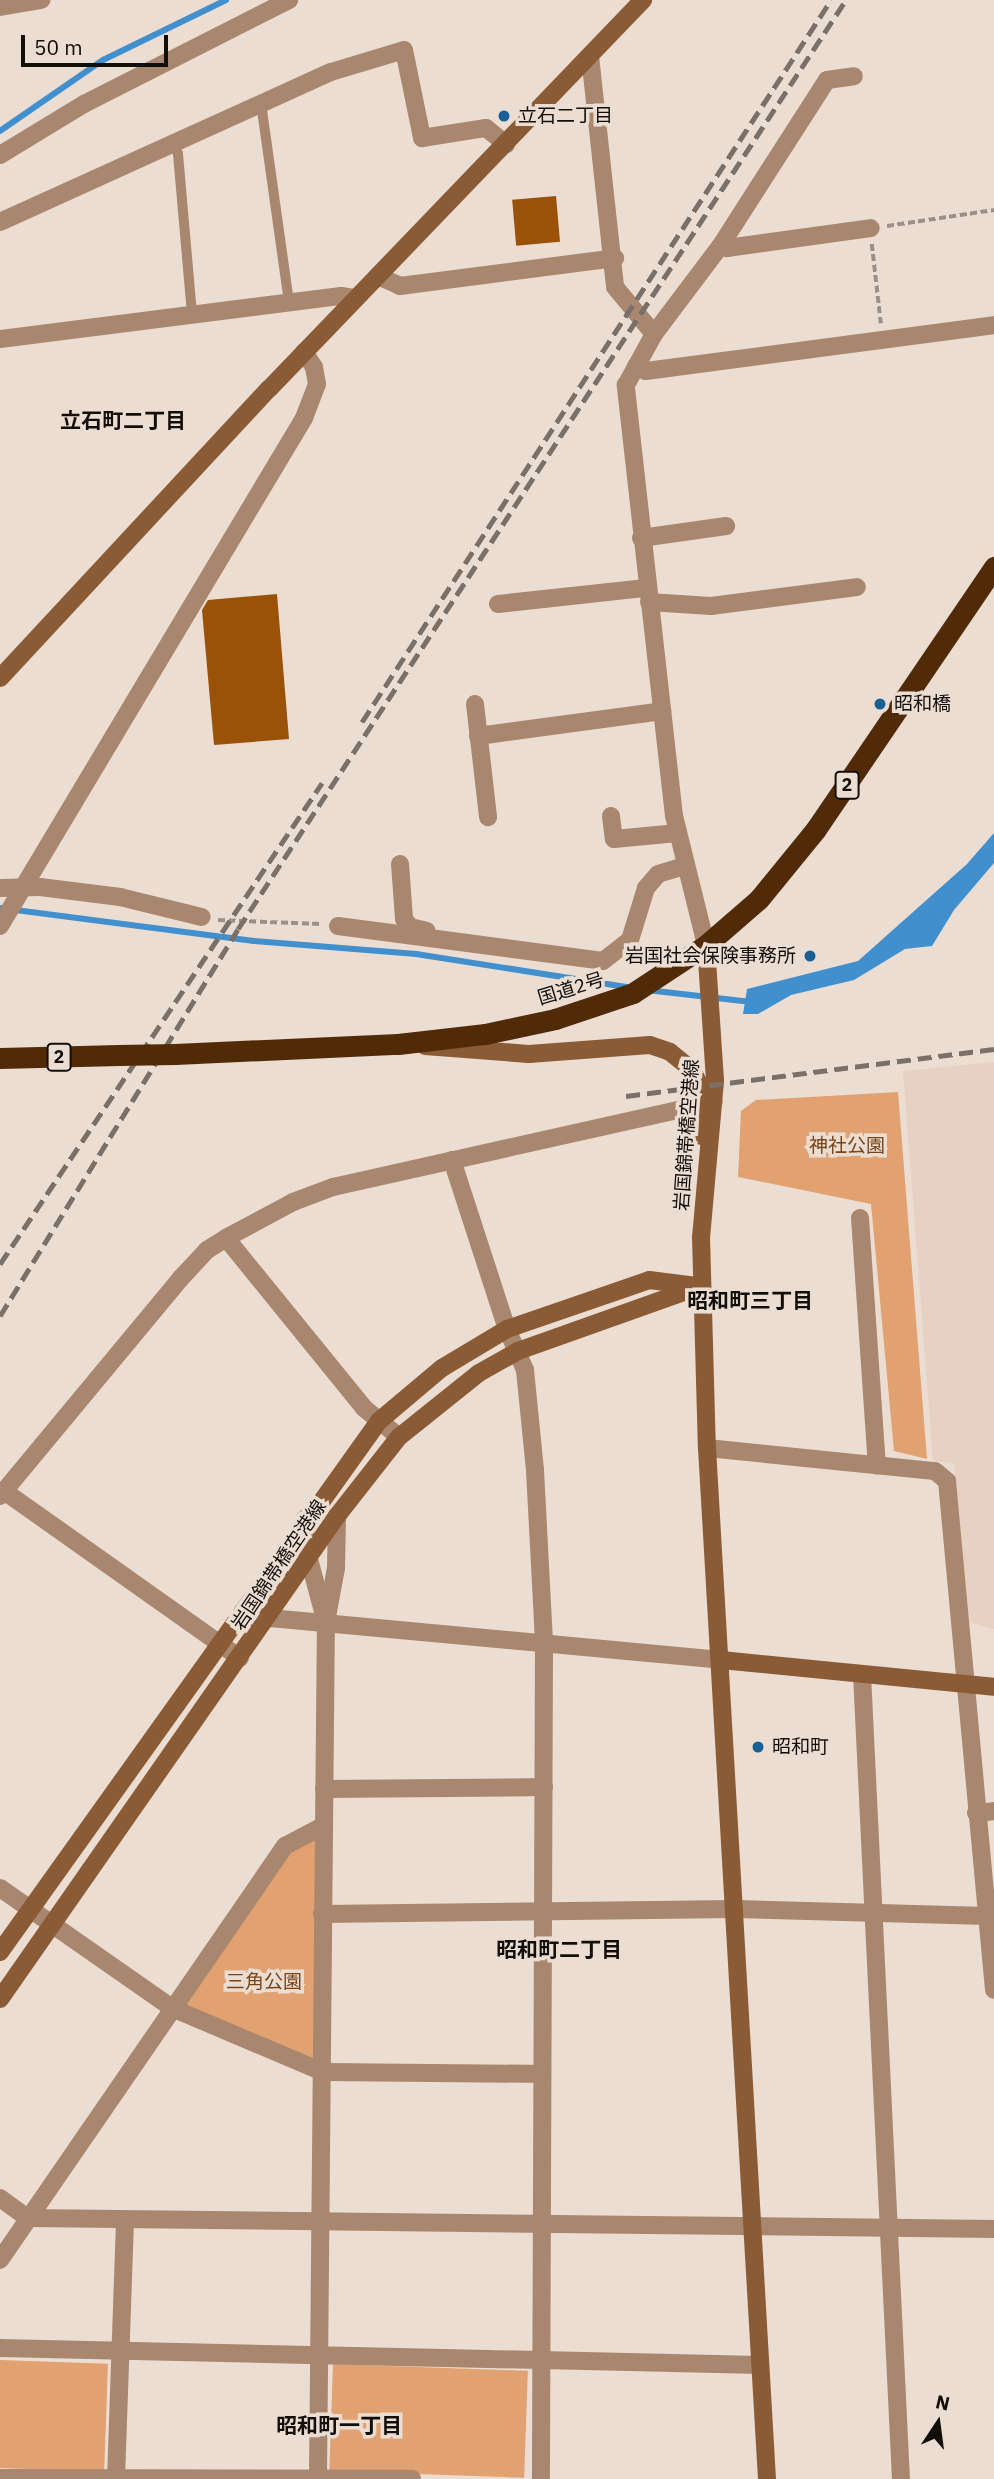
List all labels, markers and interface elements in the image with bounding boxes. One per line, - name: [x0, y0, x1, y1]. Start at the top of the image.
- scale bar: [24, 21, 172, 65]
- text: 50 m: [34, 33, 83, 61]
- place label: 立石二丁目: [518, 105, 613, 127]
- marker: 立石二丁目: [496, 108, 512, 124]
- district label: 立石町二丁目: [60, 407, 186, 433]
- place label: 昭和橋: [894, 693, 951, 715]
- marker: 昭和橋: [872, 696, 888, 712]
- road number: 2: [833, 770, 861, 800]
- place label: 岩国社会保険事務所: [625, 945, 796, 967]
- marker: 岩国社会保険事務所: [802, 948, 818, 964]
- street label: 国道2号: [535, 968, 607, 1010]
- road number: 2: [45, 1042, 73, 1072]
- street label: 岩国錦帯橋空港線: [670, 1058, 704, 1212]
- park label: 神社公園: [809, 1135, 885, 1157]
- district label: 昭和町三丁目: [687, 1287, 813, 1313]
- street label: 岩国錦帯橋空港線: [227, 1496, 331, 1634]
- place label: 昭和町: [772, 1736, 829, 1758]
- marker: 昭和町: [750, 1739, 766, 1755]
- district label: 昭和町二丁目: [496, 1936, 622, 1962]
- park label: 三角公園: [226, 1971, 302, 1993]
- north arrow: [903, 2388, 973, 2458]
- text: N: [933, 2389, 952, 2416]
- district label: 昭和町一丁目: [276, 2412, 402, 2438]

